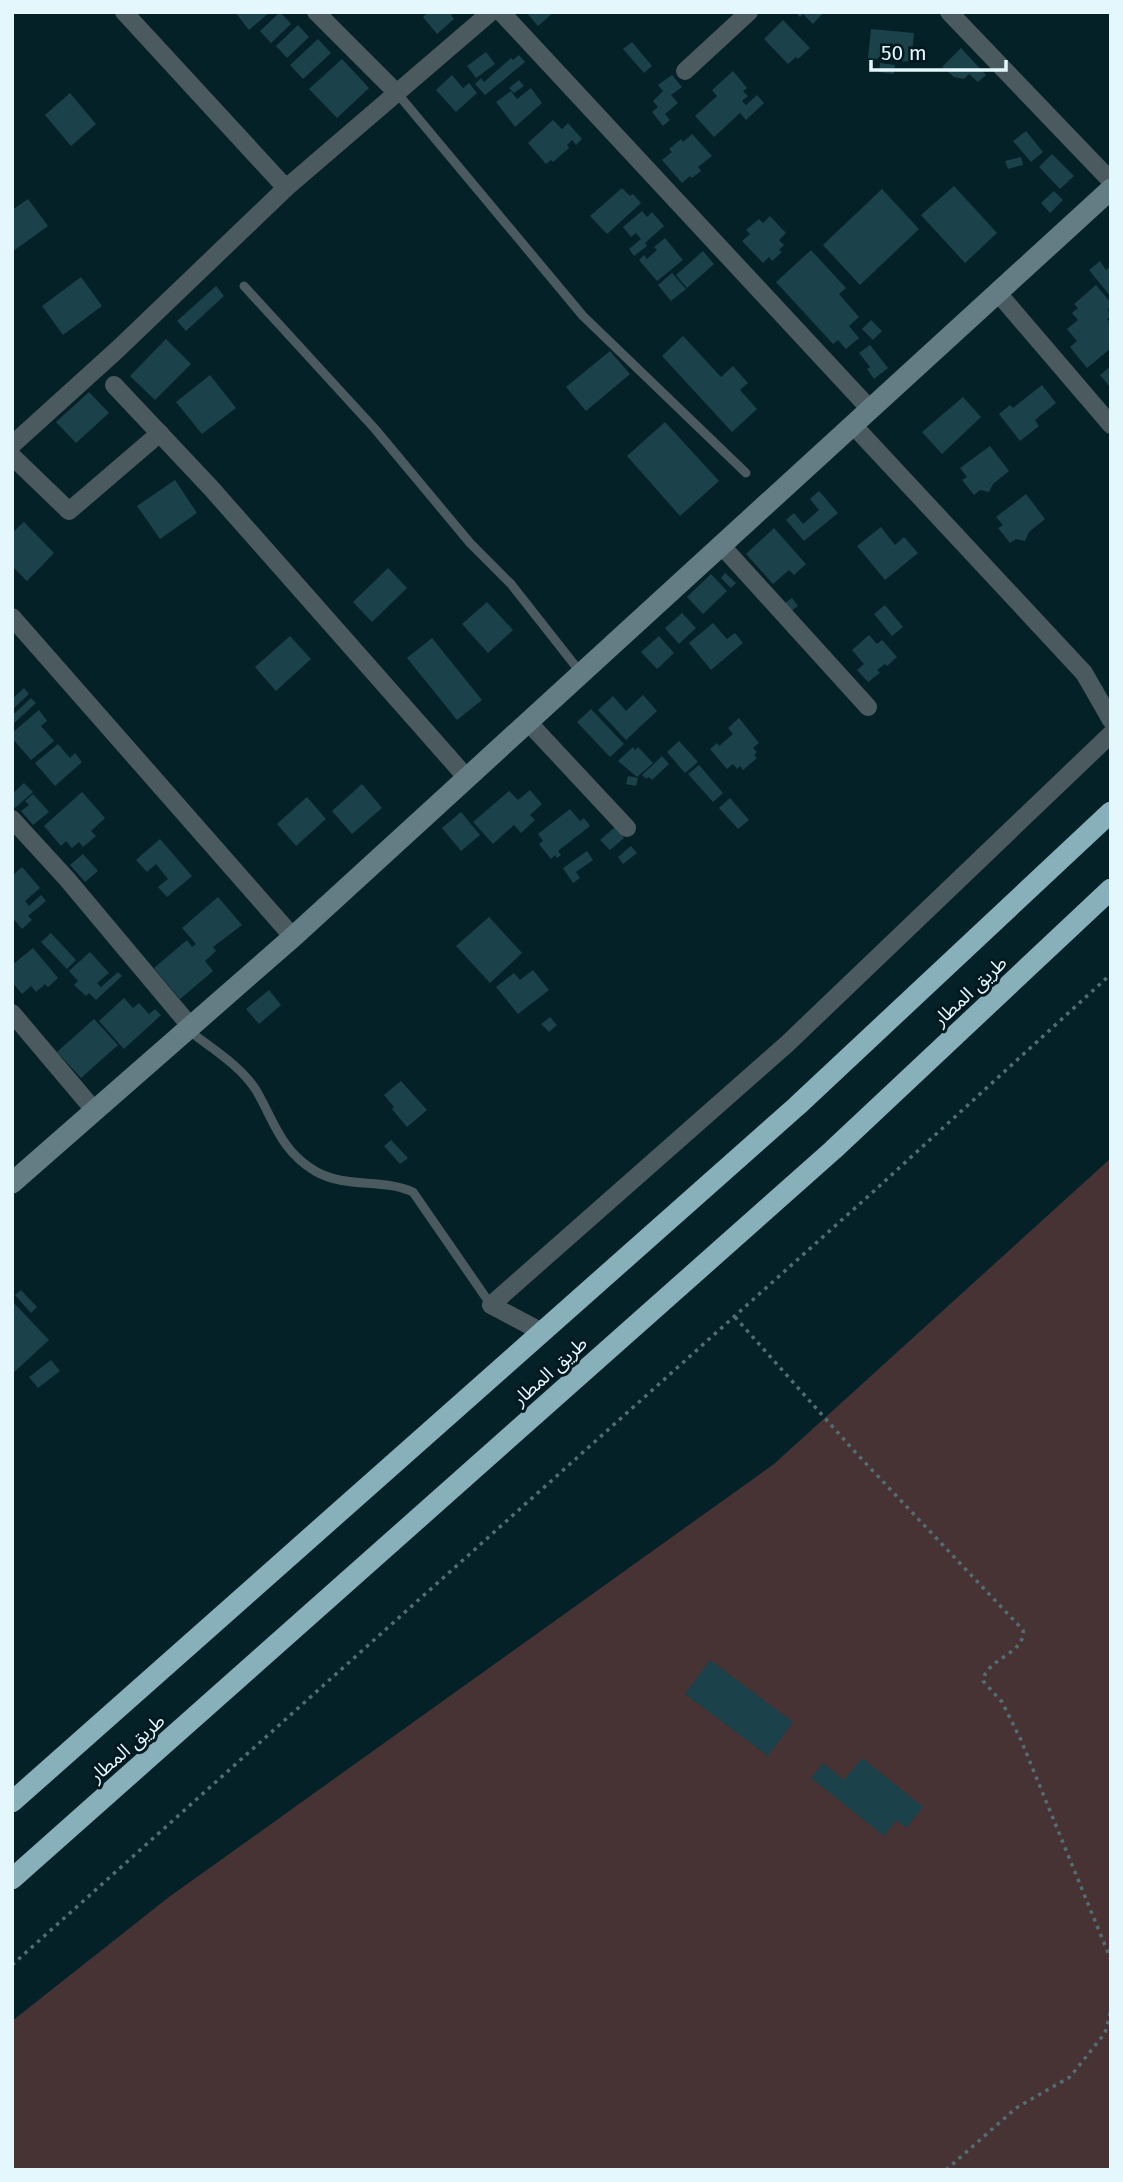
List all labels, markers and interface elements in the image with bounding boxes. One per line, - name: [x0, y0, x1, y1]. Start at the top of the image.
- scale bar: [871, 28, 1006, 72]
- text: 50 m: [881, 40, 927, 66]
- street label: طريق المطار: [928, 951, 1012, 1032]
- street label: طريق المطار: [507, 1331, 592, 1411]
- street label: طريق المطار: [84, 1709, 169, 1788]

